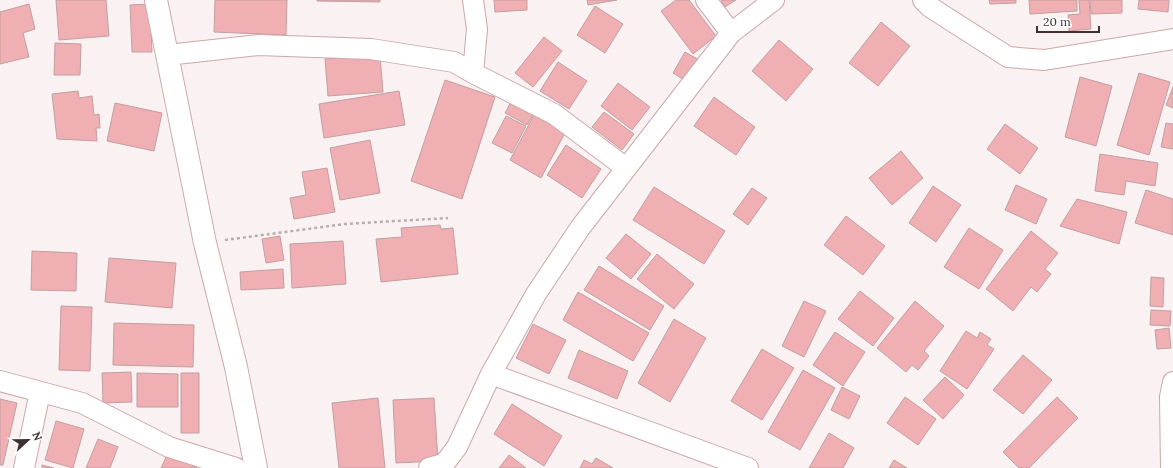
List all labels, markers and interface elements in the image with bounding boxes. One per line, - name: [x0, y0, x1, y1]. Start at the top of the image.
- scale bar: [1037, 8, 1099, 34]
- text: 20 m: [1043, 14, 1071, 29]
- north arrow: [8, 420, 48, 460]
- text: N: [29, 430, 46, 443]

